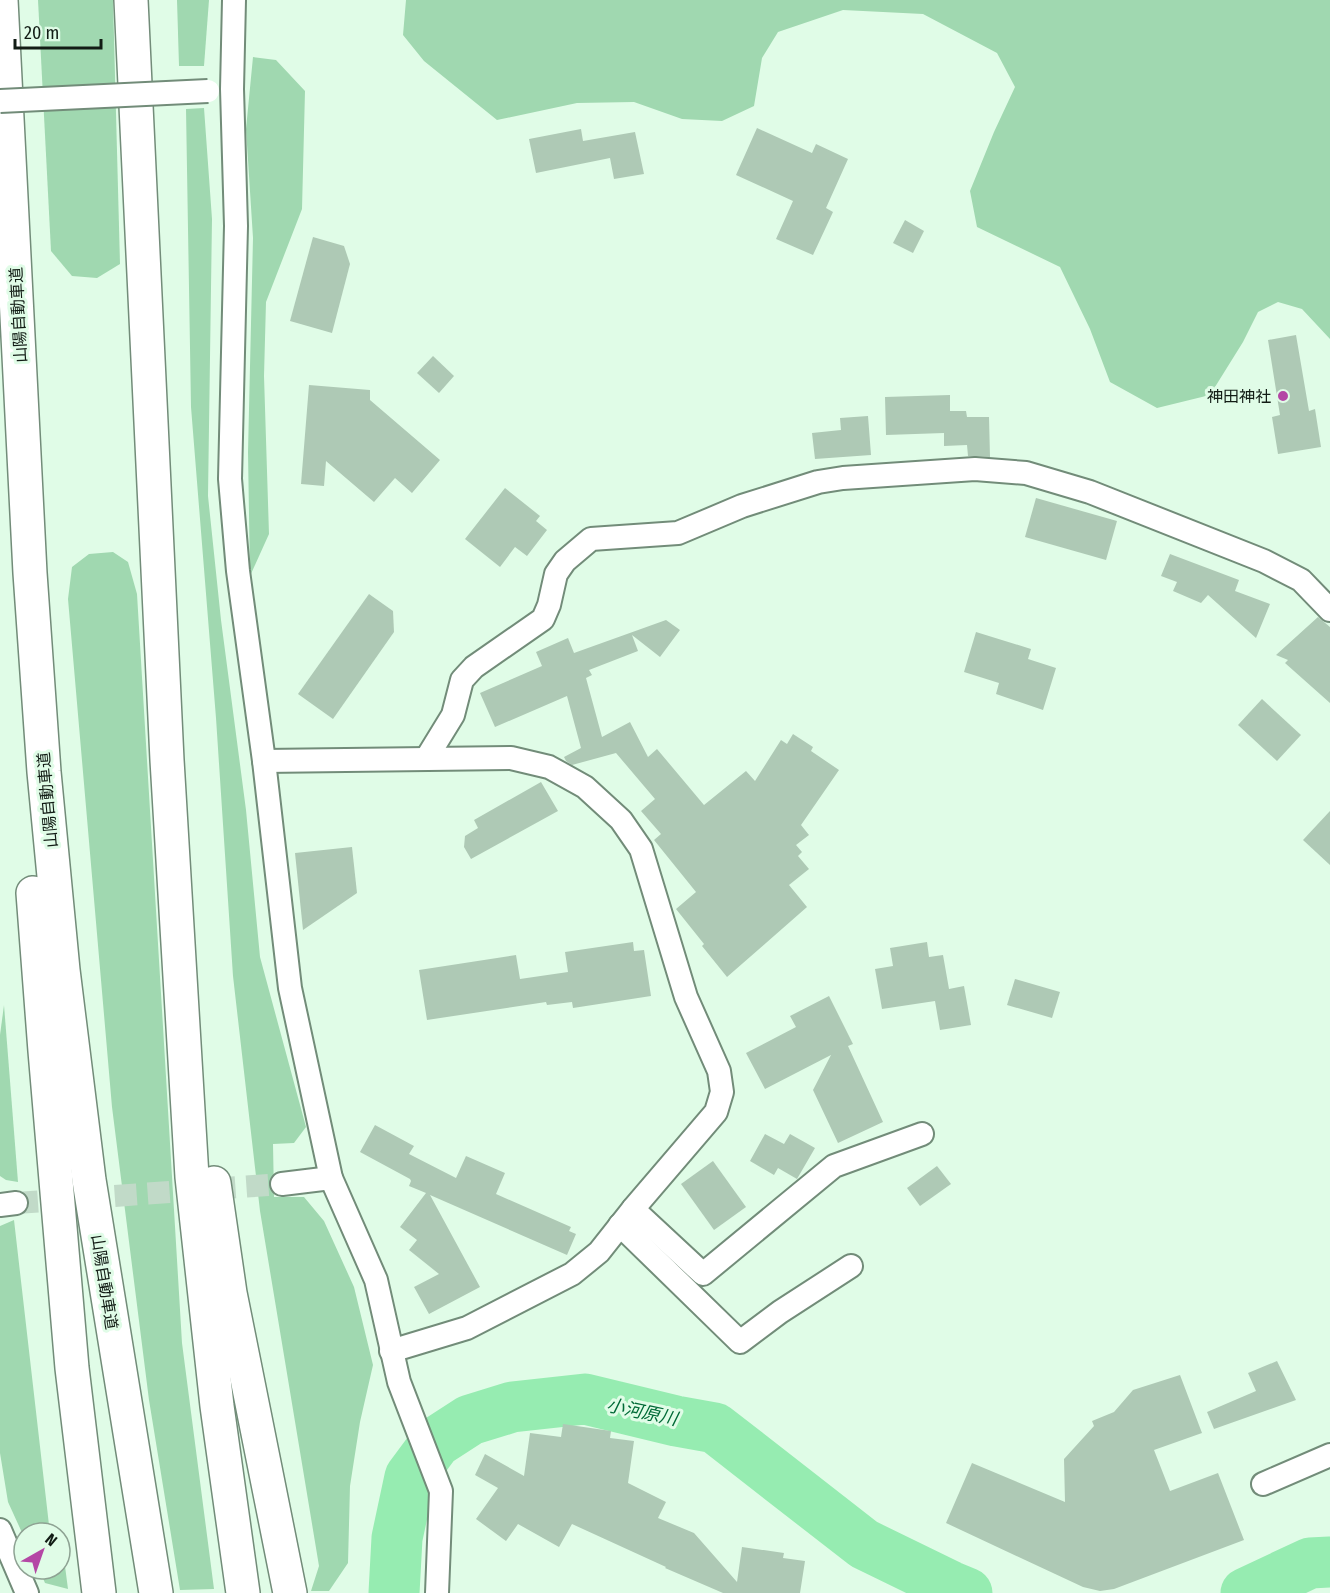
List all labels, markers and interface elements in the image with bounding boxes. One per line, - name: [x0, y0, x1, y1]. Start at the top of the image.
- scale bar: [15, 12, 100, 50]
- text: 20 m: [24, 22, 59, 44]
- street label: 山陽自動車道: [6, 267, 30, 363]
- place label: 神田神社: [1207, 387, 1271, 406]
- marker: 神田神社: [1276, 389, 1290, 403]
- street label: 山陽自動車道: [34, 751, 61, 849]
- street label: 山陽自動車道: [88, 1233, 121, 1331]
- water label: 小河原川: [604, 1394, 681, 1431]
- north arrow: [12, 1521, 72, 1581]
- text: N: [42, 1530, 61, 1550]

